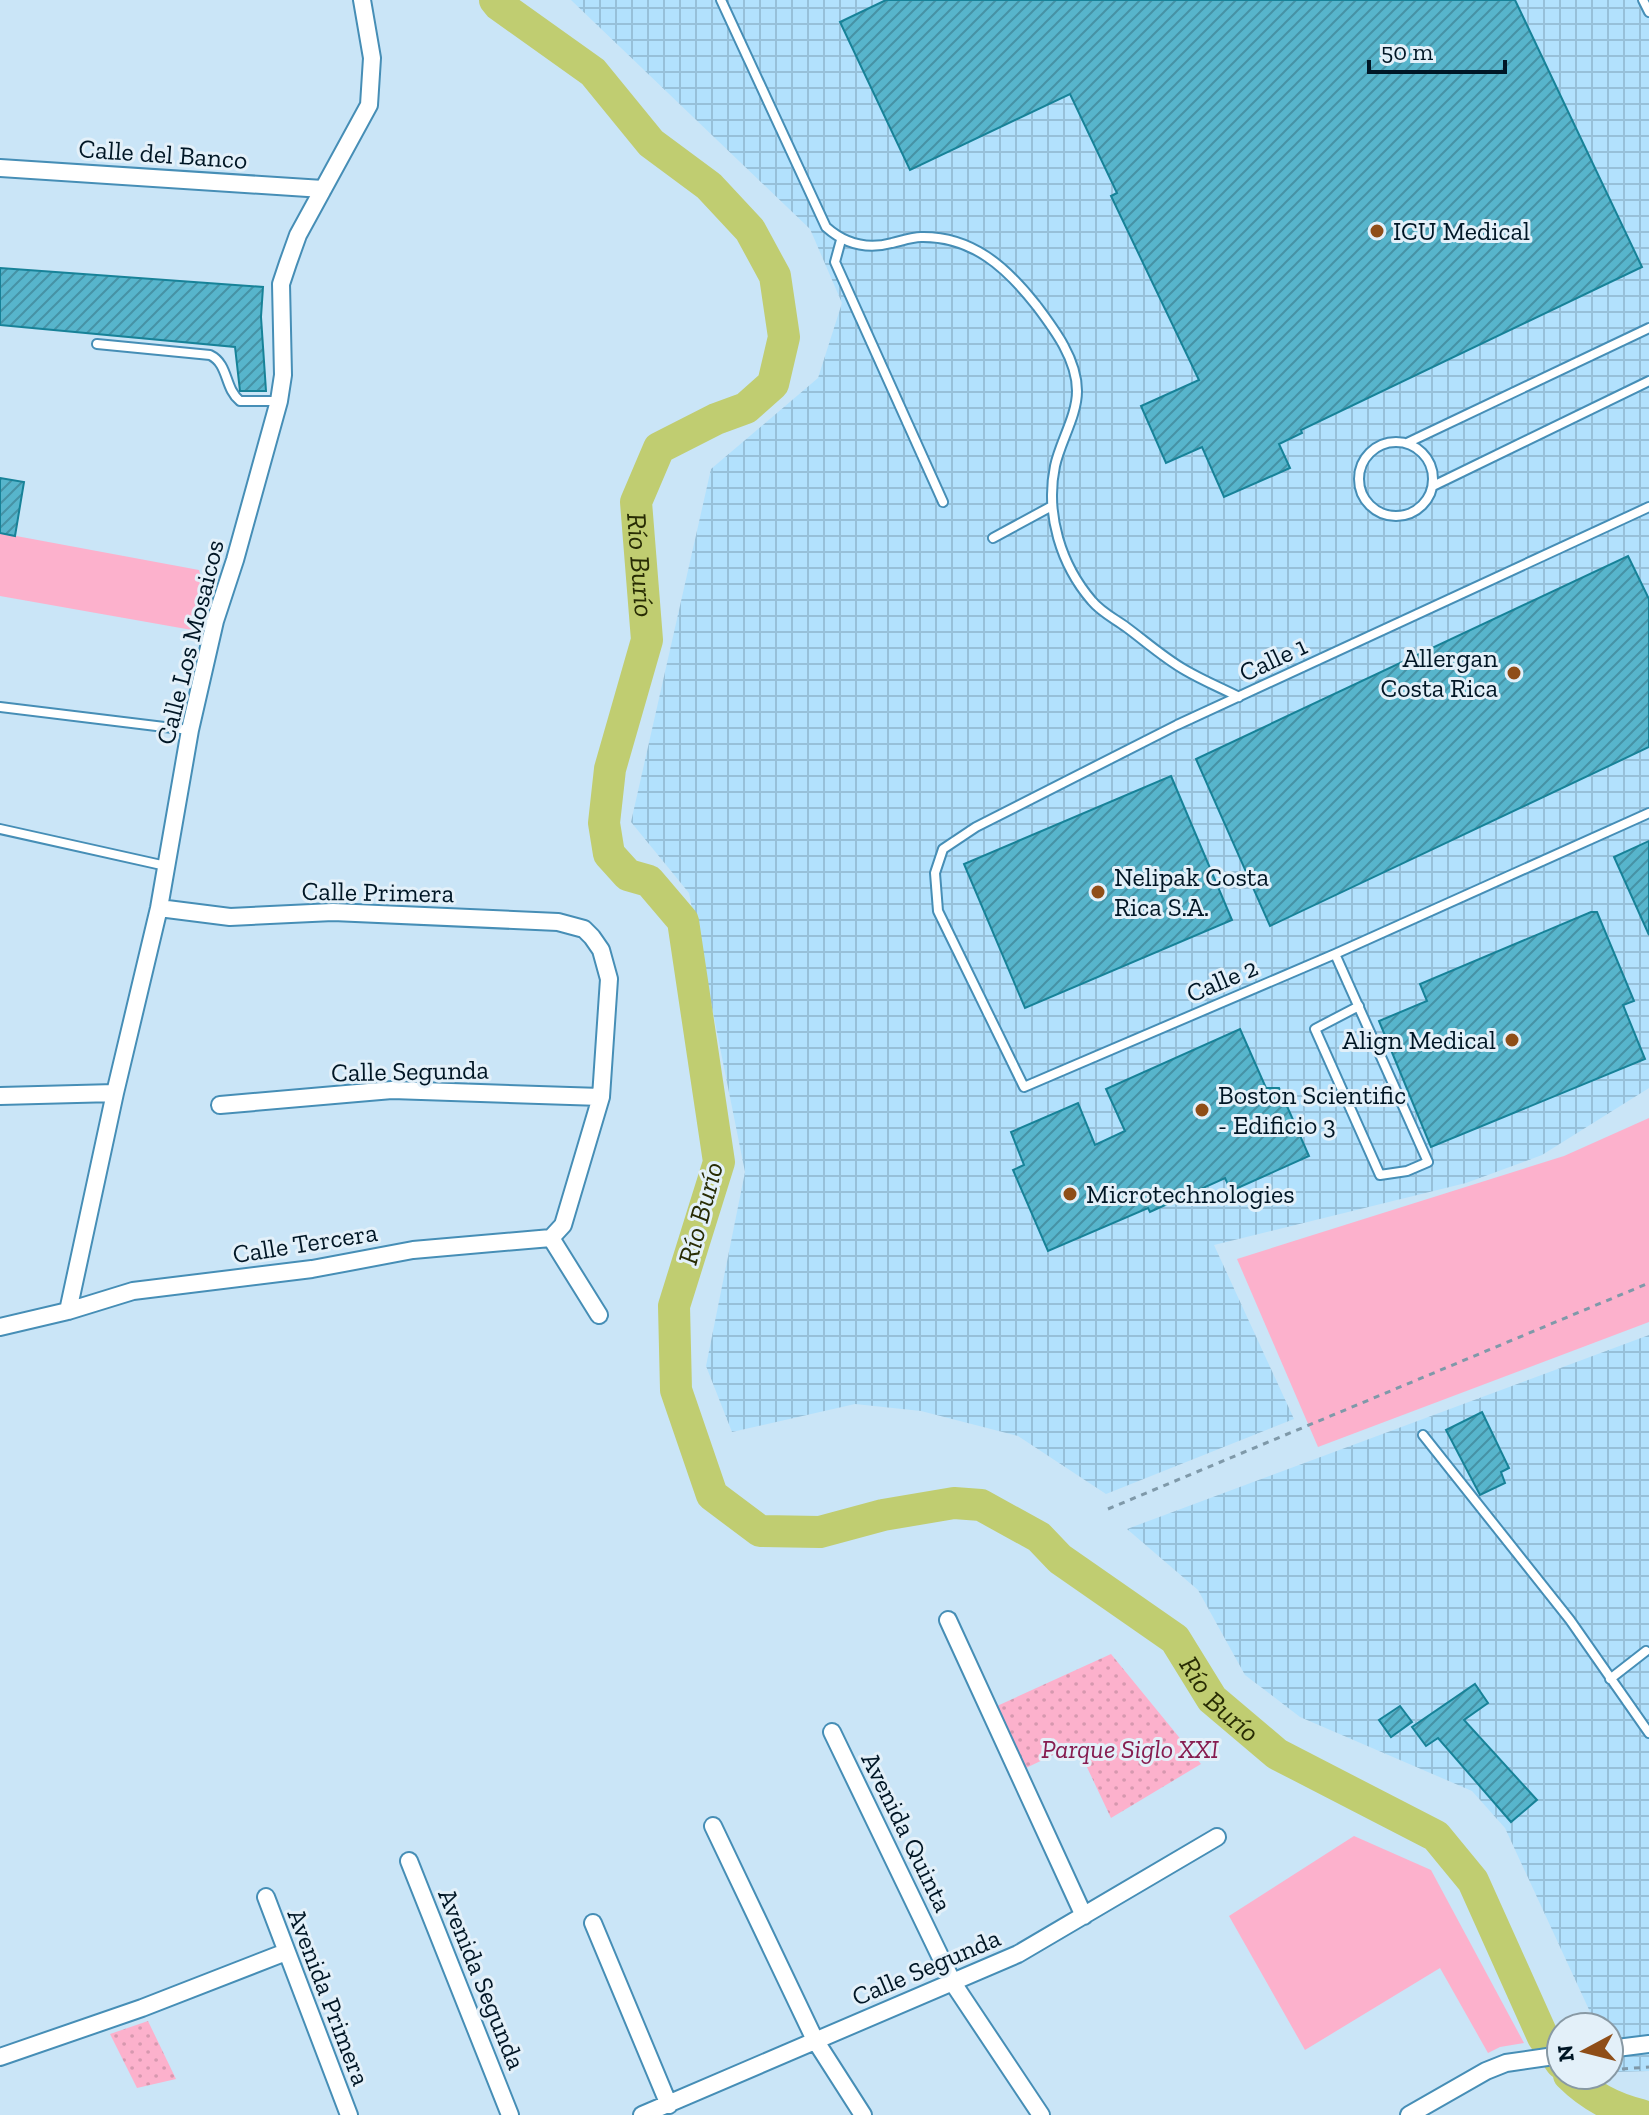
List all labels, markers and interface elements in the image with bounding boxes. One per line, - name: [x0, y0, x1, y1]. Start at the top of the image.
- scale bar: [1369, 24, 1505, 74]
- text: 50 m: [1381, 37, 1434, 66]
- street label: Calle del Banco: [78, 132, 248, 176]
- place label: ICU Medical: [1393, 215, 1530, 247]
- marker: ICU Medical: [1368, 222, 1386, 240]
- water label: Río Burío: [620, 511, 661, 619]
- street label: Calle Los Mosaicos: [149, 536, 231, 748]
- street label: Calle 1: [1234, 629, 1312, 689]
- place label: Allergan Costa Rica: [1380, 642, 1498, 704]
- marker: Allergan Costa Rica: [1505, 664, 1523, 682]
- place label: Nelipak Costa Rica S.A.: [1114, 861, 1269, 923]
- street label: Calle Primera: [301, 875, 455, 909]
- marker: Nelipak Costa Rica S.A.: [1089, 883, 1107, 901]
- street label: Calle 2: [1181, 951, 1263, 1009]
- place label: Align Medical: [1342, 1024, 1496, 1056]
- marker: Align Medical: [1503, 1031, 1521, 1049]
- street label: Calle Segunda: [331, 1054, 490, 1088]
- place label: Boston Scientific - Edificio 3: [1218, 1079, 1406, 1141]
- marker: Boston Scientific - Edificio 3: [1193, 1101, 1211, 1119]
- water label: Río Burío: [671, 1158, 730, 1268]
- place label: Microtechnologies: [1086, 1178, 1295, 1210]
- marker: Microtechnologies: [1061, 1185, 1079, 1203]
- street label: Calle Tercera: [230, 1216, 380, 1270]
- water label: Río Burío: [1173, 1650, 1266, 1749]
- park label: Parque Siglo XXI: [1041, 1733, 1220, 1765]
- street label: Avenida Quinta: [855, 1747, 960, 1917]
- street label: Avenida Segunda: [431, 1884, 533, 2075]
- street label: Avenida Primera: [281, 1904, 378, 2090]
- street label: Calle Segunda: [847, 1921, 1005, 2013]
- north arrow: [1545, 2011, 1625, 2091]
- text: N: [1551, 2043, 1580, 2063]

